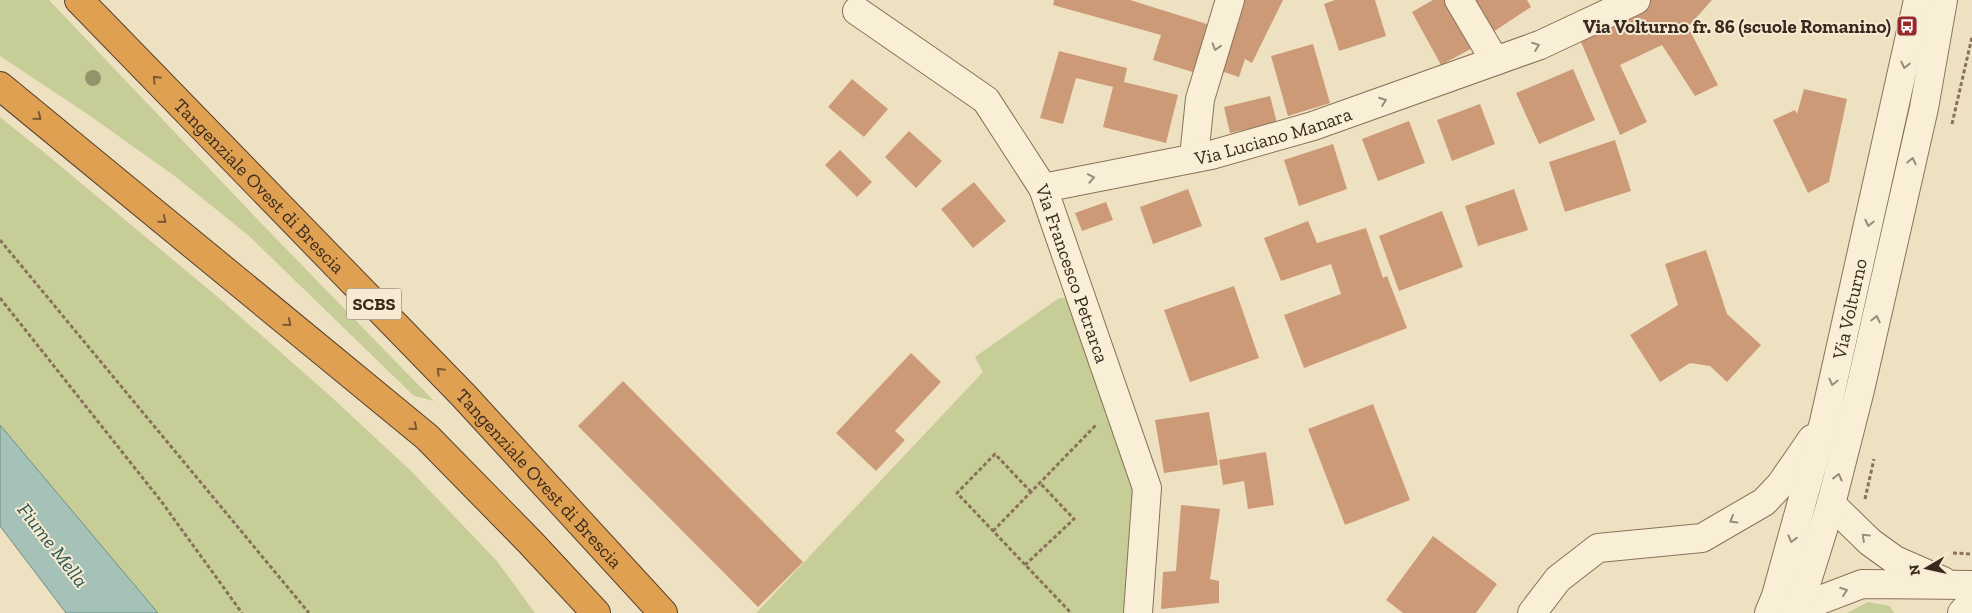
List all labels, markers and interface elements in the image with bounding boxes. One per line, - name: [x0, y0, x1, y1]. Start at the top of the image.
- bus stop icon: Via Volturno fr. 86 (scuole Romanino): [1895, 14, 1919, 38]
- place label: Via Volturno fr. 86 (scuole Romanino): [1583, 15, 1891, 38]
- one-way arrow: [1211, 42, 1221, 50]
- one-way arrow: [1531, 42, 1540, 52]
- one-way arrow: [1900, 60, 1911, 69]
- one-way arrow: [153, 76, 162, 85]
- street label: Tangenziale Ovest di Brescia: [169, 94, 349, 278]
- one-way arrow: [1378, 97, 1387, 107]
- street label: Via Luciano Manara: [1192, 102, 1355, 170]
- one-way arrow: [32, 111, 41, 120]
- one-way arrow: [1906, 157, 1917, 165]
- one-way arrow: [1087, 173, 1096, 184]
- street label: Via Francesco Petrarca: [1030, 180, 1114, 366]
- one-way arrow: [157, 215, 166, 223]
- one-way arrow: [1864, 219, 1875, 228]
- street label: Via Volturno: [1827, 256, 1872, 362]
- road number: SCBS: [346, 288, 402, 320]
- one-way arrow: [1870, 315, 1881, 324]
- one-way arrow: [283, 318, 292, 327]
- one-way arrow: [437, 368, 446, 377]
- one-way arrow: [1828, 377, 1839, 386]
- street label: Tangenziale Ovest di Brescia: [451, 384, 627, 573]
- one-way arrow: [408, 421, 417, 429]
- one-way arrow: [1832, 473, 1843, 482]
- water label: Fiume Mella: [13, 498, 93, 592]
- one-way arrow: [1729, 514, 1738, 524]
- one-way arrow: [1862, 534, 1871, 543]
- one-way arrow: [1787, 535, 1798, 543]
- north arrow: [1902, 543, 1952, 593]
- text: N: [1905, 563, 1924, 577]
- one-way arrow: [1839, 587, 1848, 597]

